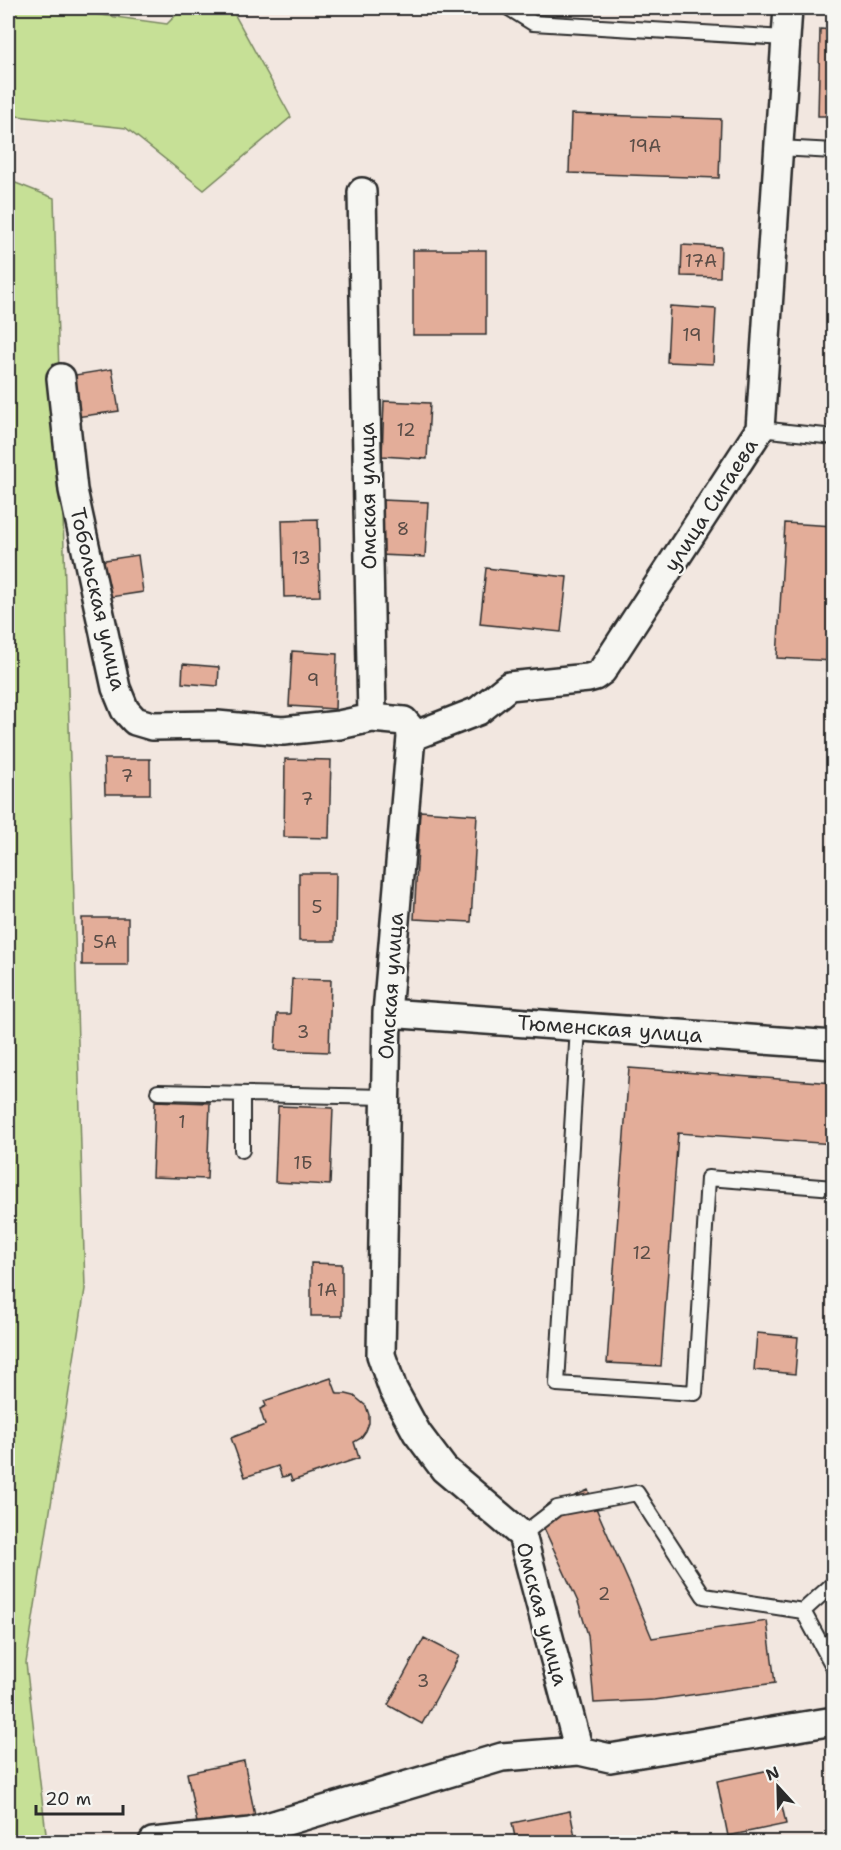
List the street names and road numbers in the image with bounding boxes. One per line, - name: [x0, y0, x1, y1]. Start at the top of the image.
- street label: Омская улица: [353, 422, 383, 570]
- street label: улица Сигаева: [657, 433, 765, 577]
- street label: Тобольская улица: [63, 505, 133, 693]
- street label: Омская улица: [372, 911, 410, 1061]
- street label: Тюменская улица: [517, 1009, 703, 1049]
- street label: Омская улица: [509, 1539, 575, 1689]

